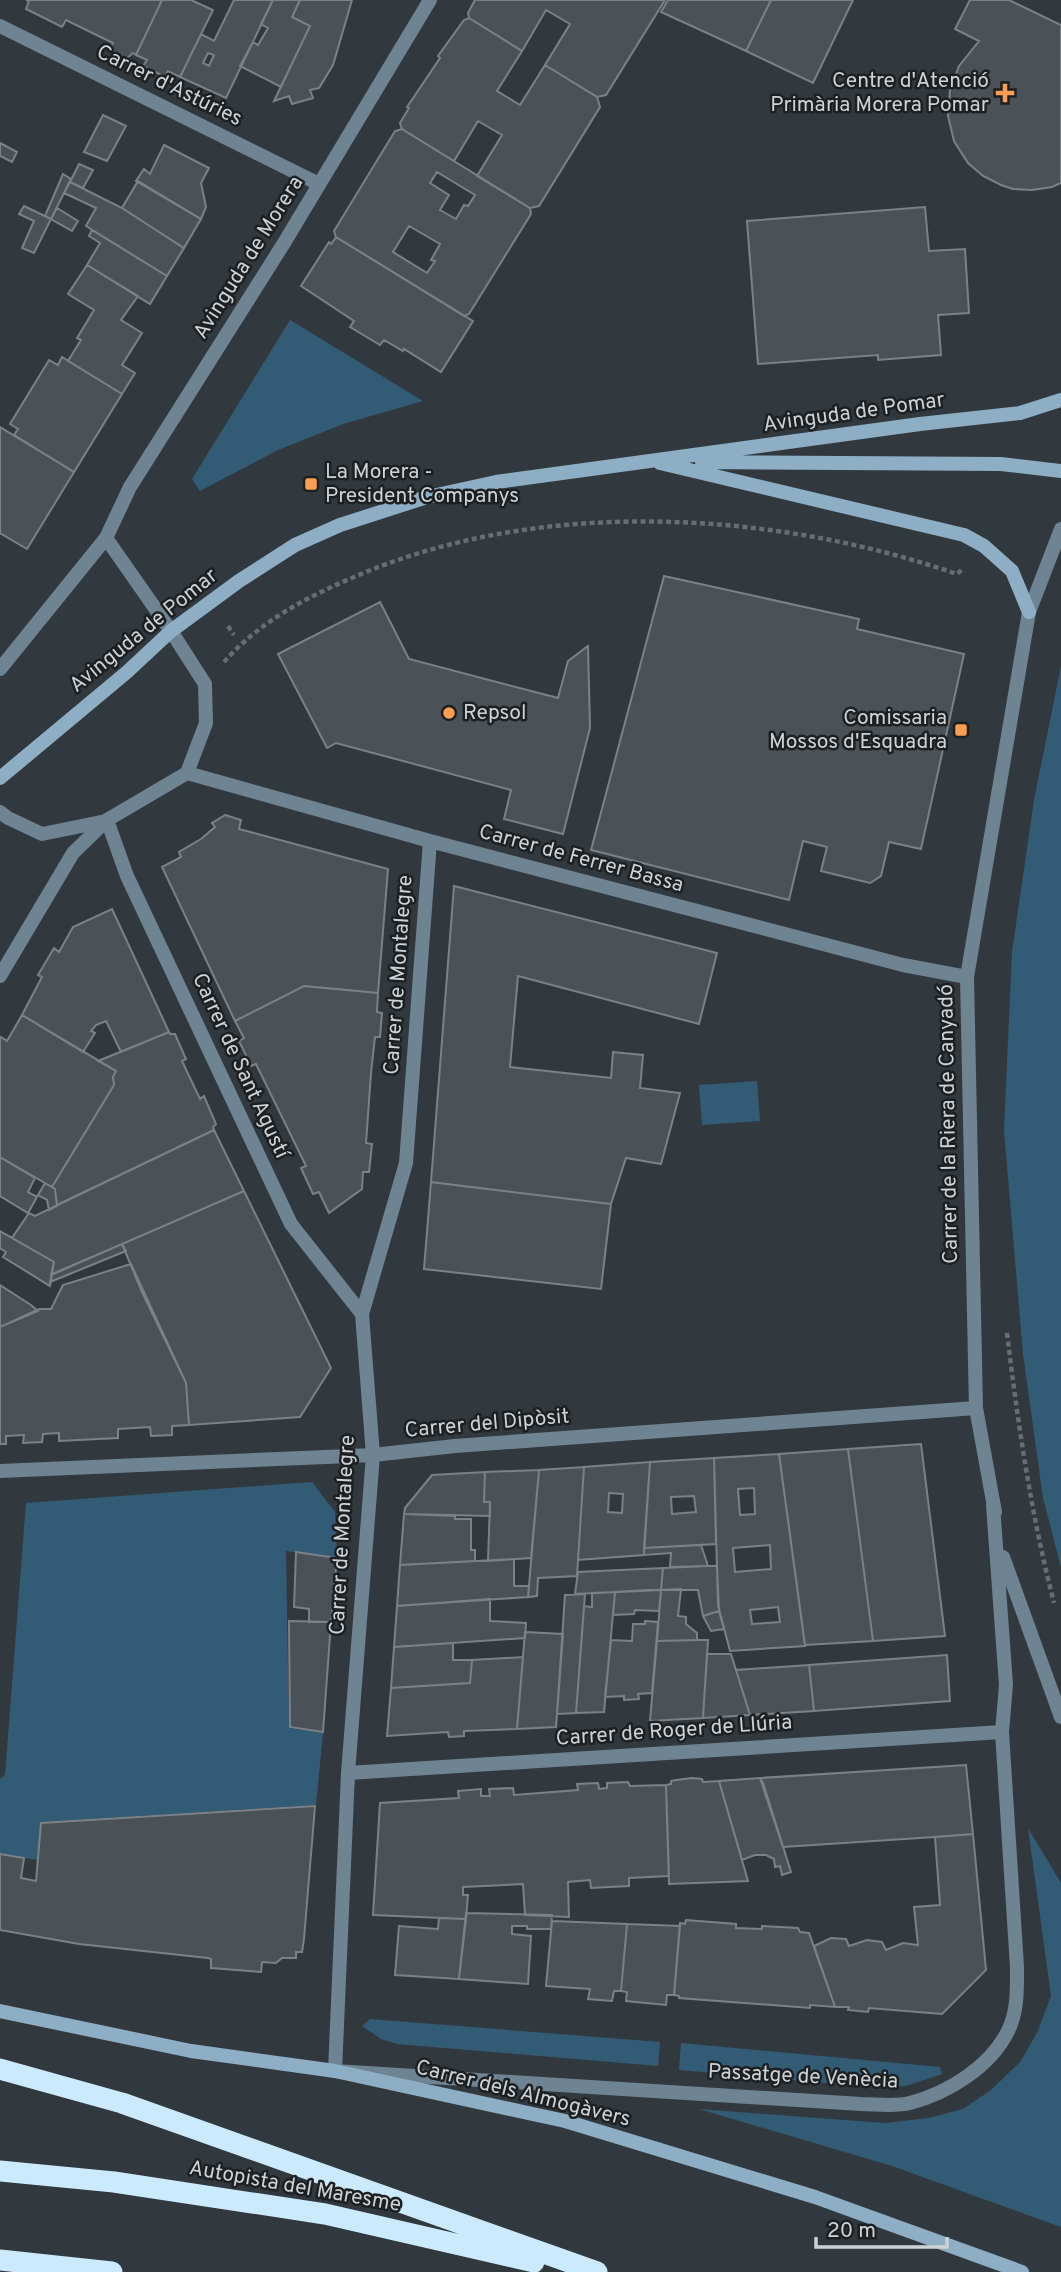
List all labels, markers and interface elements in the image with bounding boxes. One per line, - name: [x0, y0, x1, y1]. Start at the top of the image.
- street label: Carrer d'Astúries: [92, 39, 246, 133]
- place label: Centre d'Atenció Primària Morera Pomar: [770, 68, 989, 119]
- marker: Centre d'Atenció Primària Morera Pomar: [995, 83, 1015, 103]
- street label: Avinguda de Morera: [188, 171, 310, 345]
- street label: Avinguda de Pomar: [761, 387, 947, 439]
- place label: La Morera - President Companys: [325, 459, 519, 510]
- marker: La Morera - President Companys: [303, 476, 319, 492]
- street label: Avinguda de Pomar: [64, 563, 224, 699]
- place label: Repsol: [463, 700, 526, 727]
- marker: Repsol: [441, 705, 457, 721]
- place label: Comissaria Mossos d'Esquadra: [769, 705, 947, 756]
- marker: Comissaria Mossos d'Esquadra: [953, 722, 969, 738]
- street label: Carrer de Ferrer Bassa: [476, 819, 686, 899]
- street label: Carrer de Montalegre: [379, 874, 419, 1076]
- street label: Carrer de Sant Agustí: [185, 969, 295, 1164]
- street label: Carrer de la Riera de Canyadó: [933, 984, 965, 1264]
- street label: Carrer del Dipòsit: [403, 1403, 571, 1445]
- street label: Carrer de Montalegre: [324, 1434, 362, 1636]
- street label: Carrer de Roger de Llúria: [555, 1709, 793, 1753]
- street label: Carrer dels Almogàvers: [413, 2054, 633, 2134]
- street label: Passatge de Venècia: [707, 2059, 899, 2095]
- street label: Autopista del Maresme: [187, 2155, 403, 2219]
- scale bar: [816, 2206, 947, 2250]
- text: 20 m: [827, 2218, 876, 2245]

